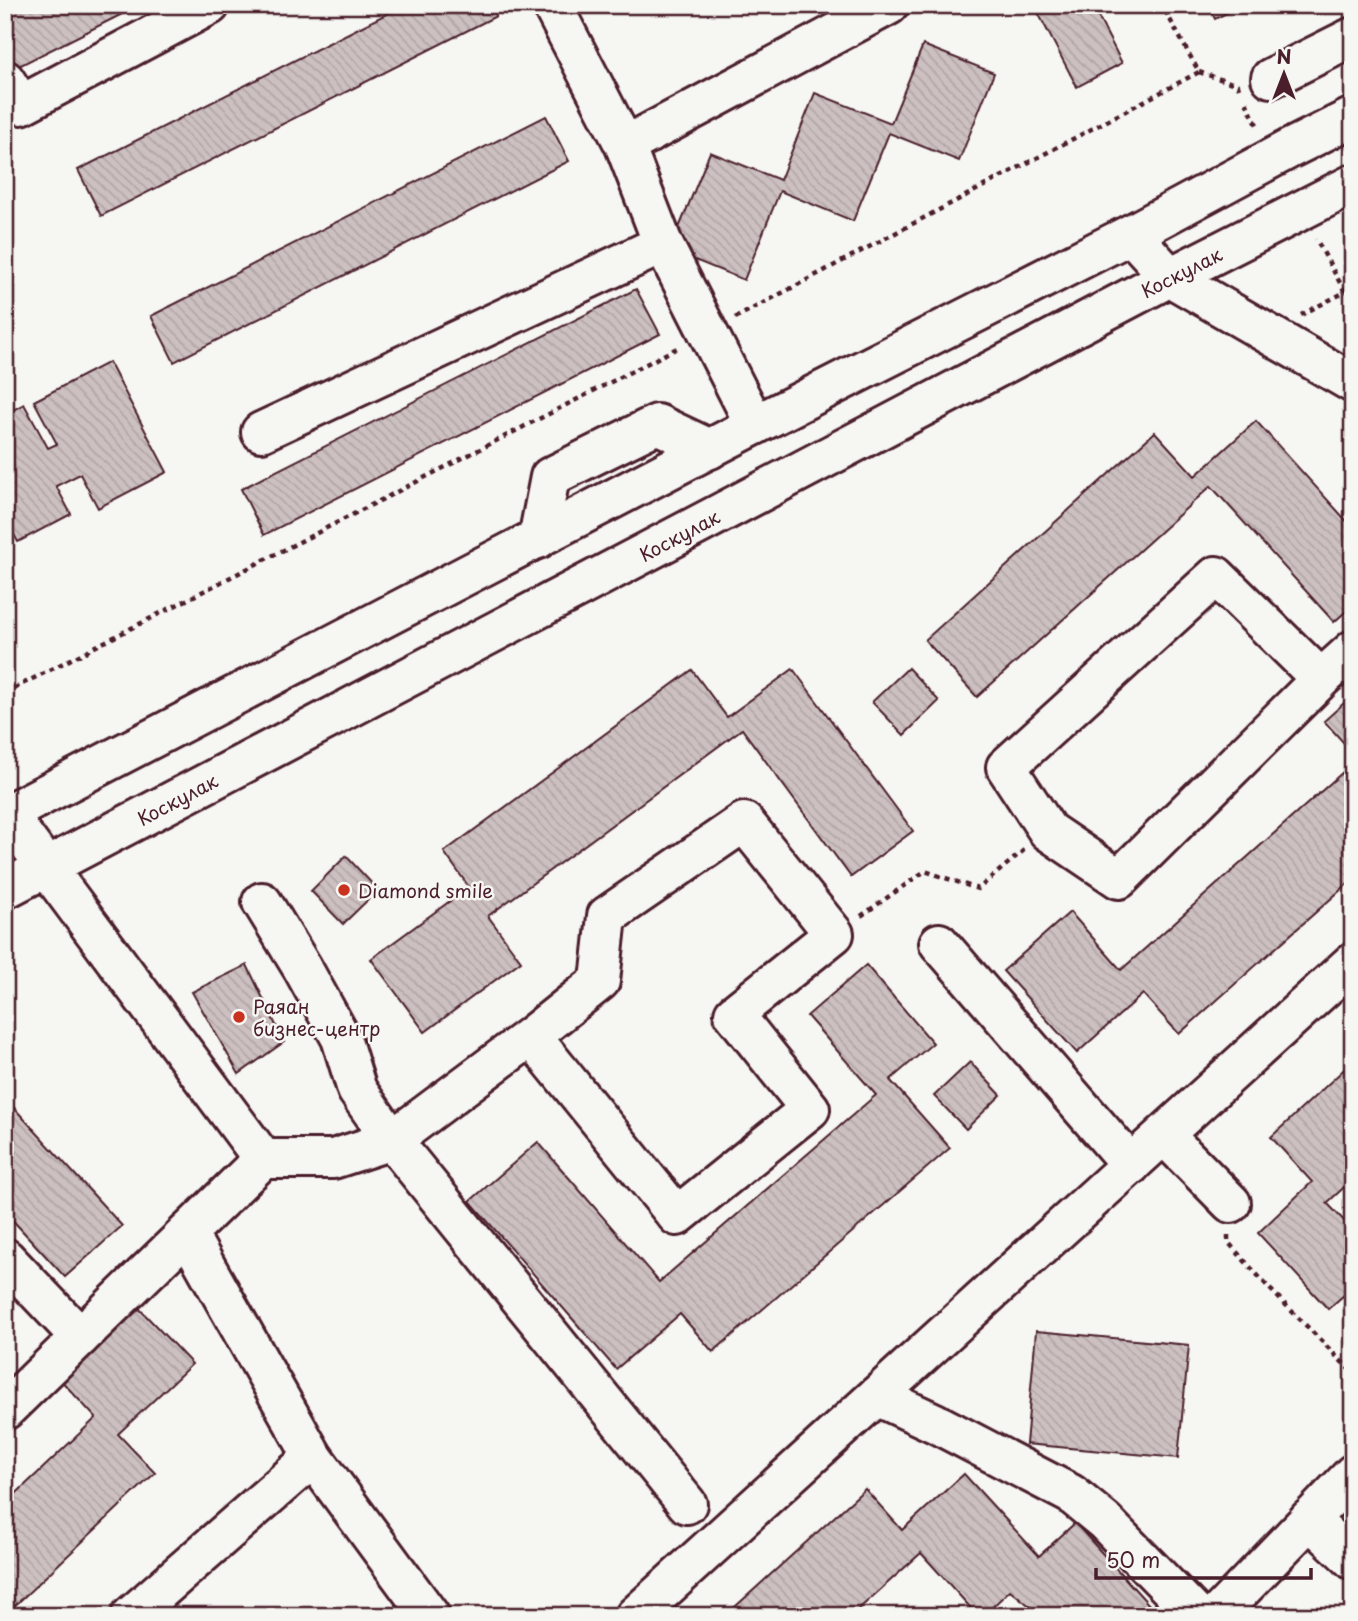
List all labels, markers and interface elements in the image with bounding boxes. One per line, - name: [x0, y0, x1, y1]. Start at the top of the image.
- north arrow: [1250, 38, 1320, 108]
- text: N: [1276, 42, 1292, 70]
- street label: Коскулак: [1136, 239, 1227, 304]
- street label: Коскулак: [634, 502, 725, 568]
- street label: Коскулак: [132, 766, 223, 832]
- place label: Diamond smile: [358, 876, 493, 904]
- marker: Diamond smile: [336, 882, 352, 898]
- place label: Раяан бизнес-центр: [253, 992, 380, 1042]
- marker: Раяан бизнес-центр: [231, 1009, 247, 1025]
- scale bar: [1096, 1537, 1311, 1581]
- text: 50 m: [1106, 1543, 1160, 1575]

